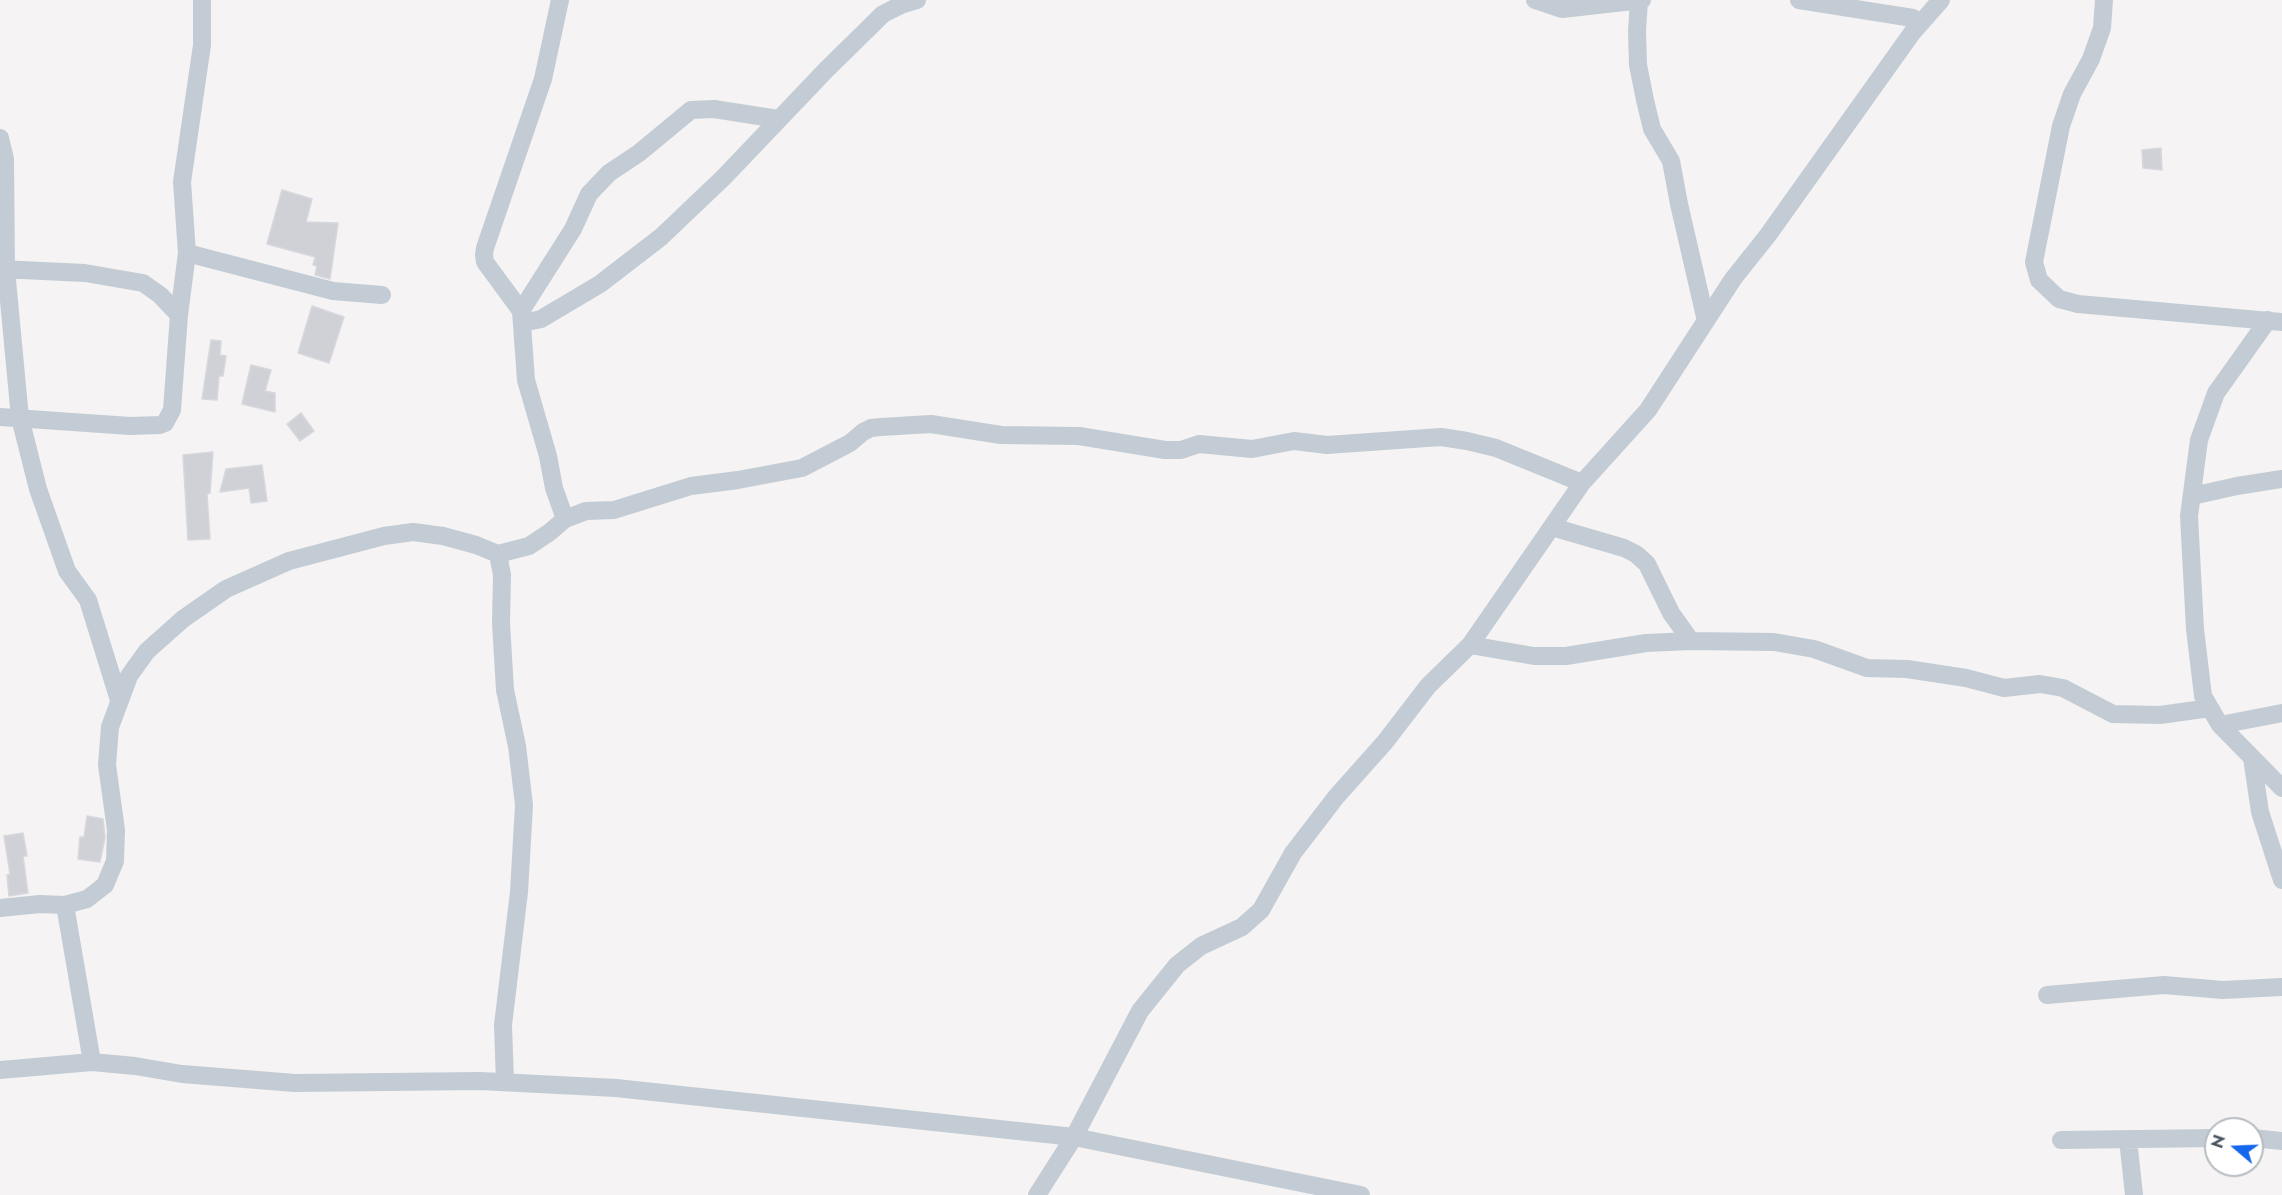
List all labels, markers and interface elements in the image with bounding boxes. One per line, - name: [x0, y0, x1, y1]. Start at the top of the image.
- north arrow: [2204, 1117, 2264, 1177]
- text: N: [2205, 1132, 2231, 1151]

